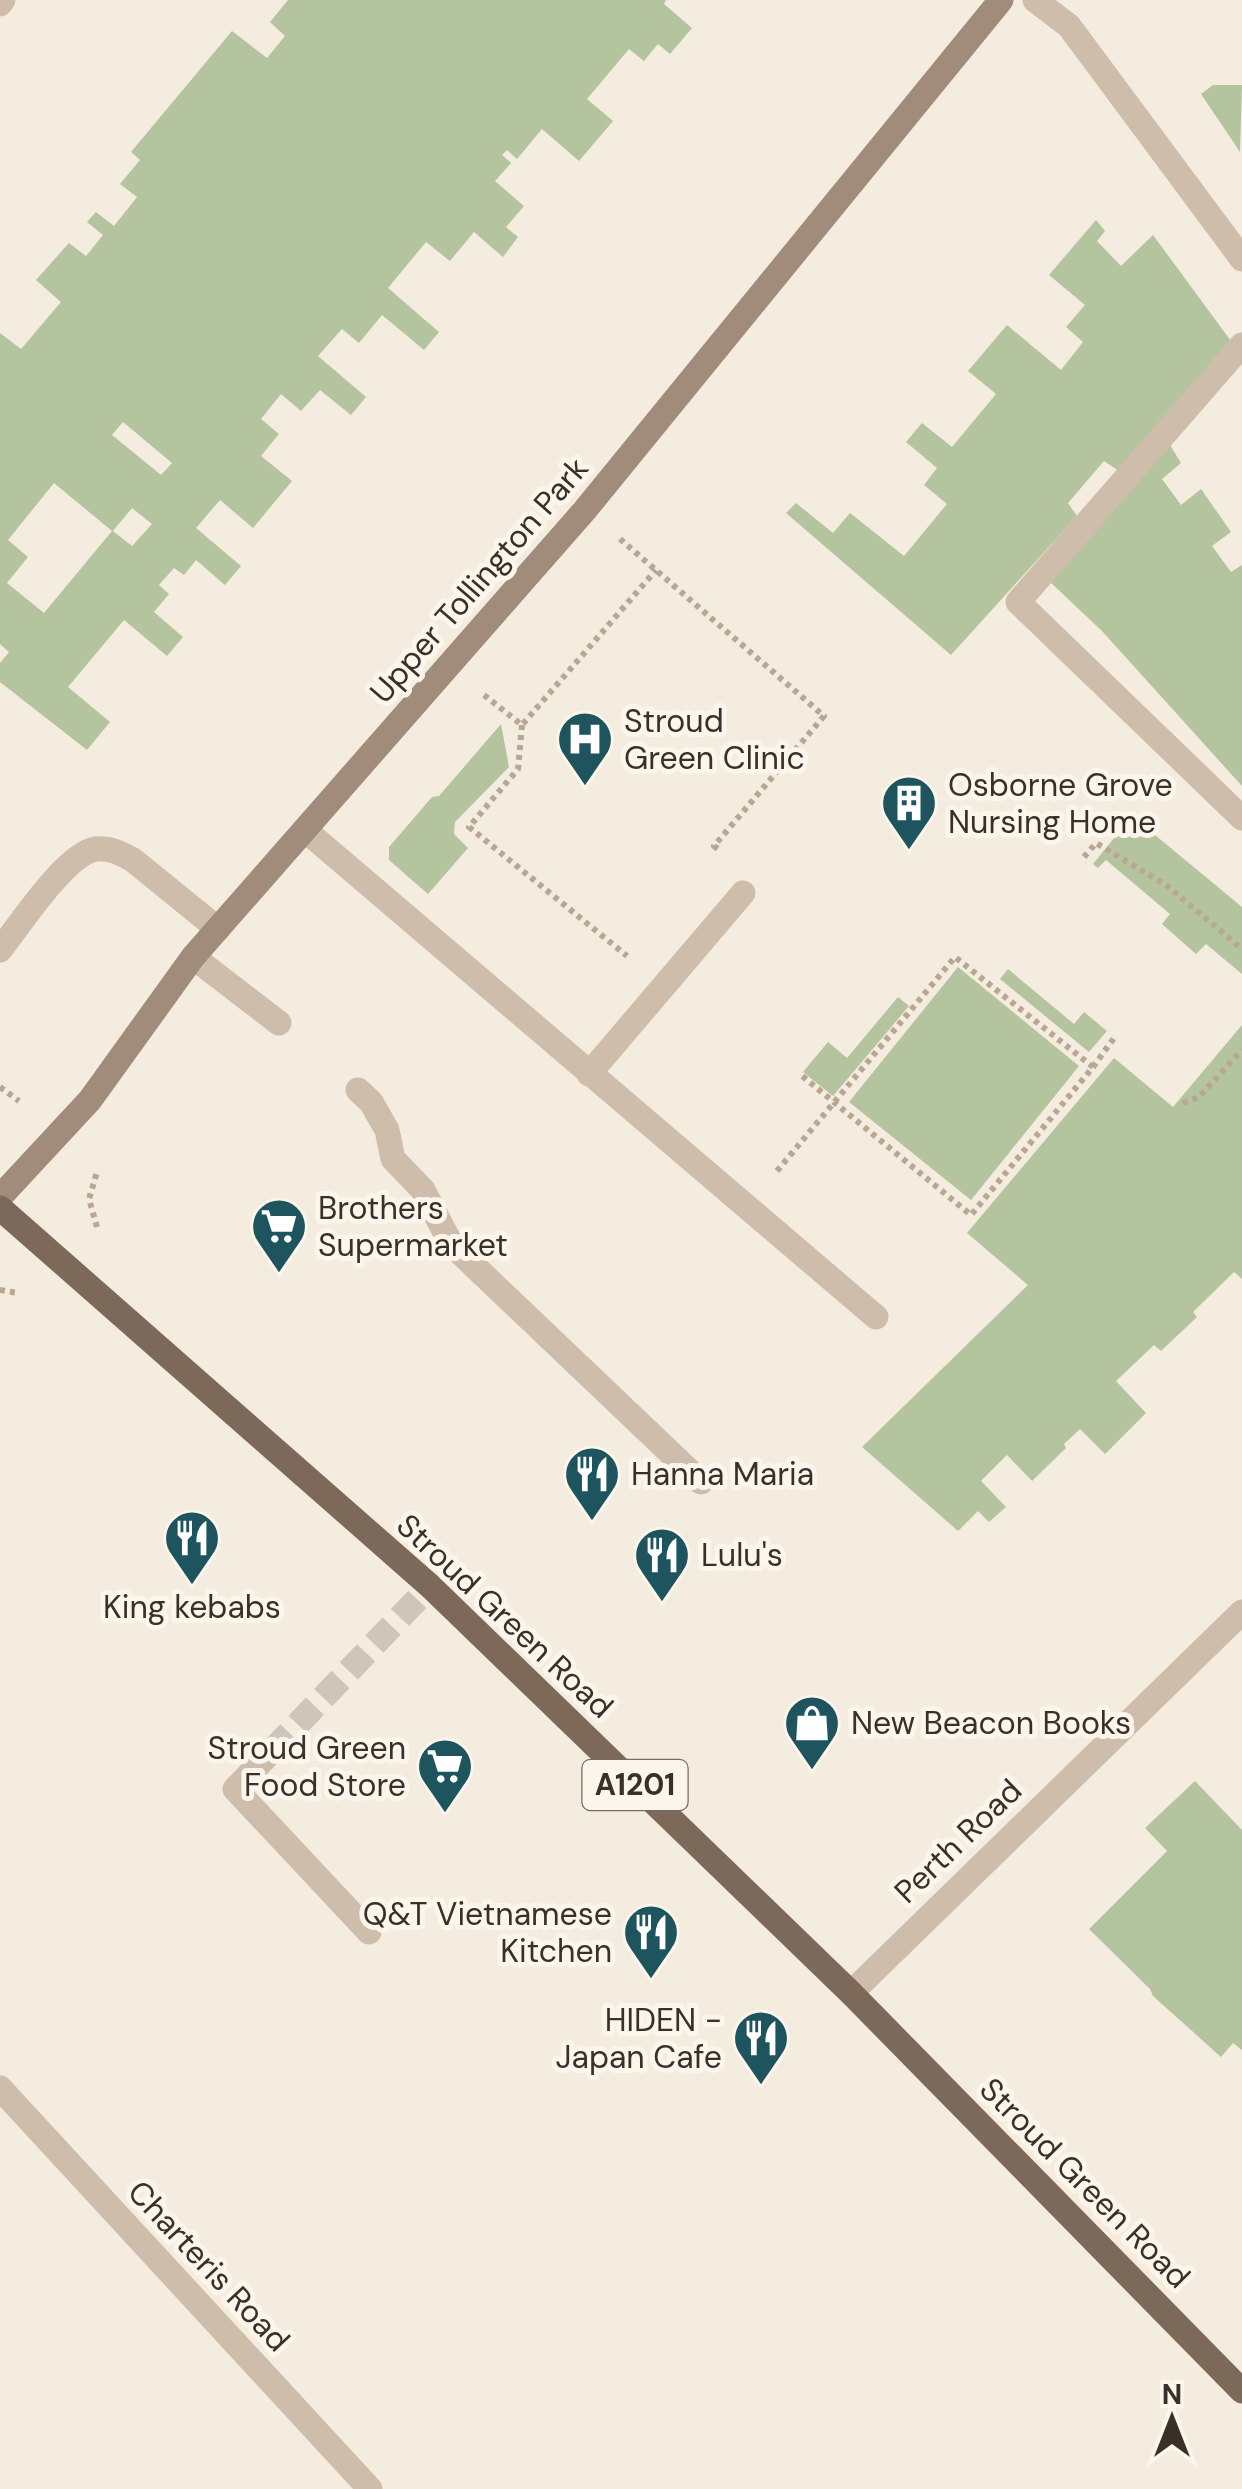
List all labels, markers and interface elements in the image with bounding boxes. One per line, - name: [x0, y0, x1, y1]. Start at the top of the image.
- street label: Upper Tollington Park: [360, 448, 598, 712]
- place label: Stroud Green Clinic: [624, 700, 805, 779]
- hospital icon: Stroud Green Clinic: [555, 709, 615, 788]
- place label: Osborne Grove Nursing Home: [948, 764, 1173, 843]
- building icon: Osborne Grove Nursing Home: [879, 773, 939, 852]
- place label: Brothers Supermarket: [318, 1187, 508, 1266]
- supermarket icon: Brothers Supermarket: [249, 1196, 309, 1275]
- restaurant icon: Hanna Maria: [562, 1444, 622, 1523]
- place label: Hanna Maria: [631, 1453, 814, 1495]
- street label: Stroud Green Road: [388, 1505, 622, 1727]
- restaurant icon: King kebabs: [162, 1508, 222, 1587]
- restaurant icon: Lulu's: [632, 1525, 692, 1604]
- place label: Lulu's: [701, 1534, 783, 1576]
- place label: King kebabs: [103, 1586, 281, 1628]
- shop icon: New Beacon Books: [782, 1693, 842, 1772]
- place label: New Beacon Books: [851, 1702, 1131, 1744]
- place label: Stroud Green Food Store: [208, 1727, 406, 1806]
- supermarket icon: Stroud Green Food Store: [415, 1736, 475, 1815]
- road number: A1201: [582, 1760, 688, 1810]
- street label: Perth Road: [885, 1770, 1031, 1912]
- place label: Q&T Vietnamese Kitchen: [363, 1893, 612, 1972]
- restaurant icon: Q&T Vietnamese Kitchen: [621, 1902, 681, 1981]
- place label: HIDEN - Japan Cafe: [555, 1999, 722, 2078]
- restaurant icon: HIDEN - Japan Cafe: [731, 2008, 791, 2087]
- street label: Stroud Green Road: [971, 2069, 1199, 2297]
- street label: Charteris Road: [119, 2171, 299, 2361]
- north arrow: [1122, 2369, 1222, 2469]
- text: N: [1162, 2376, 1182, 2413]

